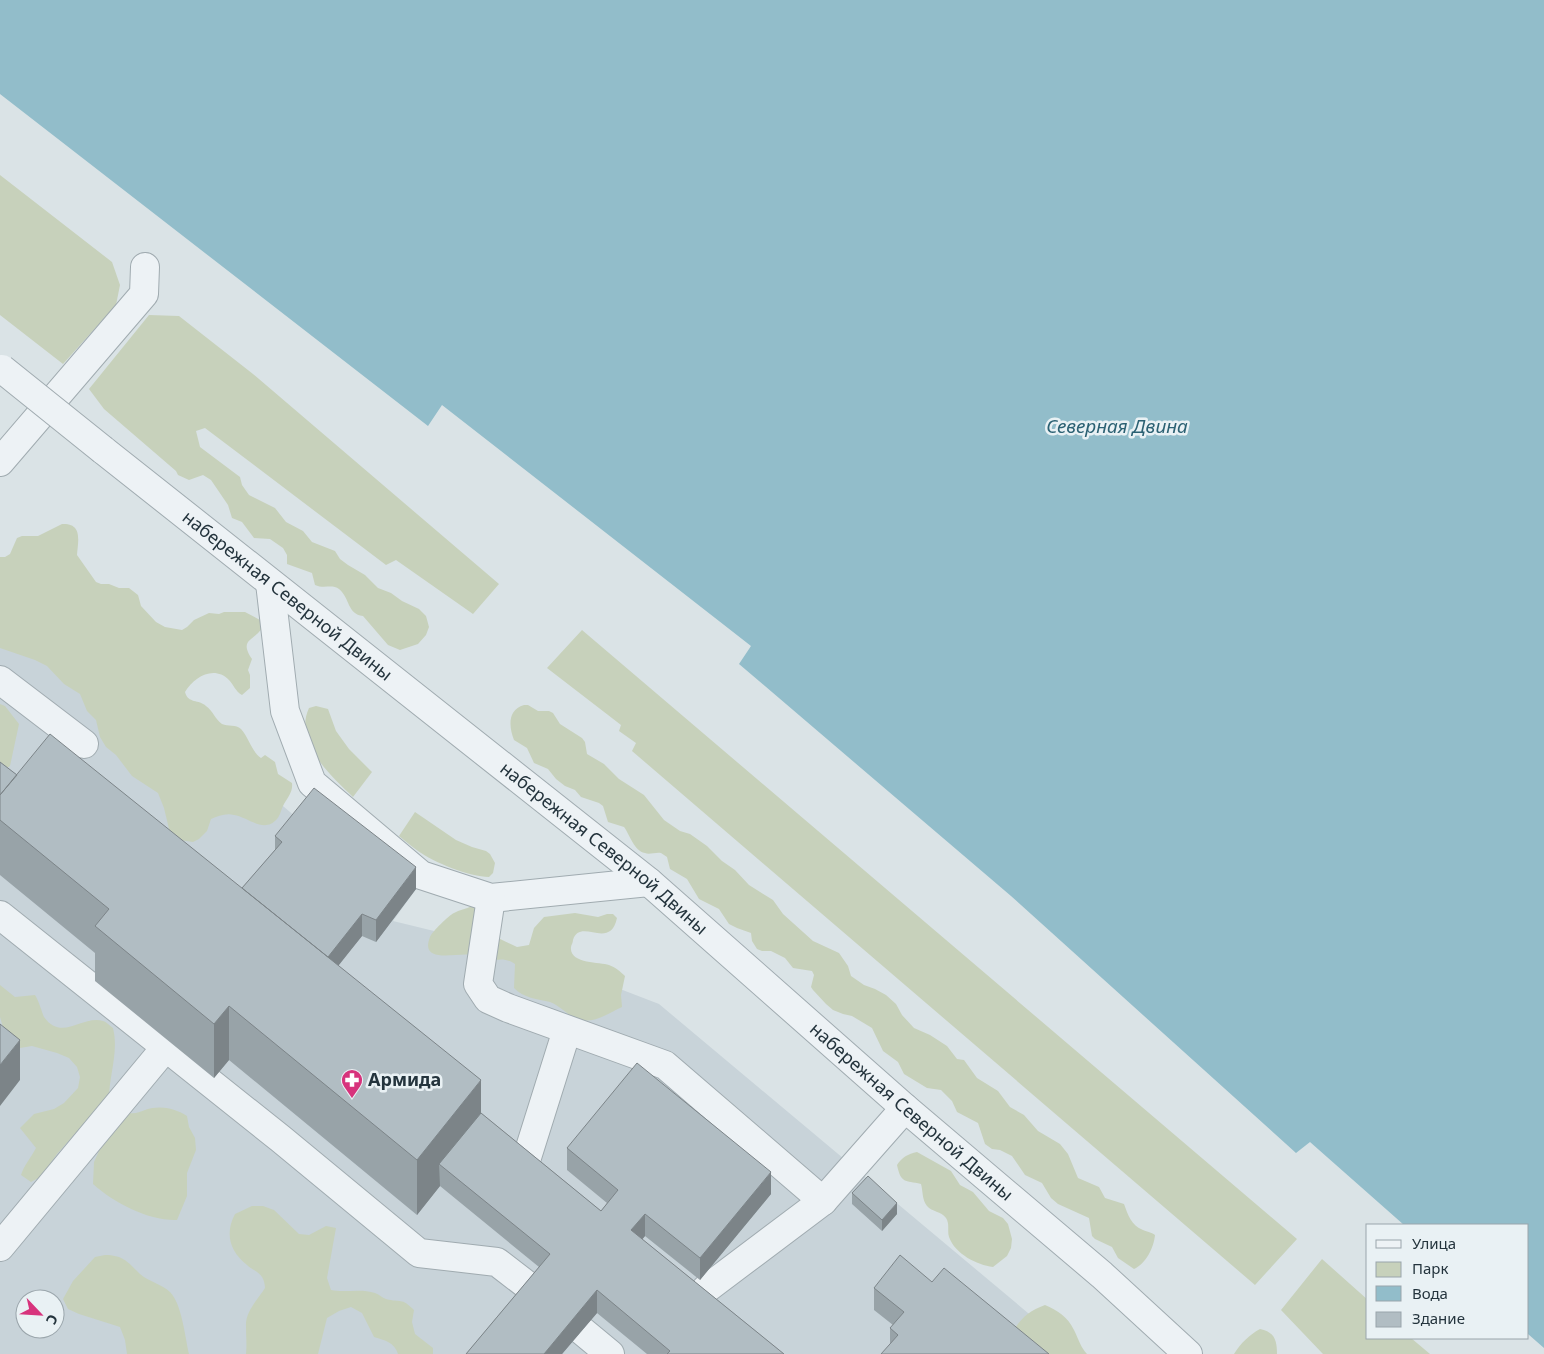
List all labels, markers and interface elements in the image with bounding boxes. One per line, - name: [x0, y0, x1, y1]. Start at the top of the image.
- water label: Северная Двина: [1046, 413, 1188, 439]
- street label: набережная Северной Двины: [178, 505, 398, 686]
- street label: набережная Северной Двины: [496, 756, 713, 940]
- street label: набережная Северной Двины: [805, 1017, 1019, 1206]
- place label: Армида: [368, 1067, 441, 1091]
- pharmacy icon: Армида: [340, 1068, 364, 1099]
- legend: [1366, 1224, 1529, 1339]
- text: Улица: [1412, 1233, 1456, 1253]
- text: Парк: [1412, 1258, 1448, 1278]
- text: Вода: [1412, 1283, 1448, 1303]
- north arrow: [15, 1289, 65, 1339]
- text: Здание: [1412, 1308, 1465, 1328]
- text: С: [42, 1312, 63, 1328]

